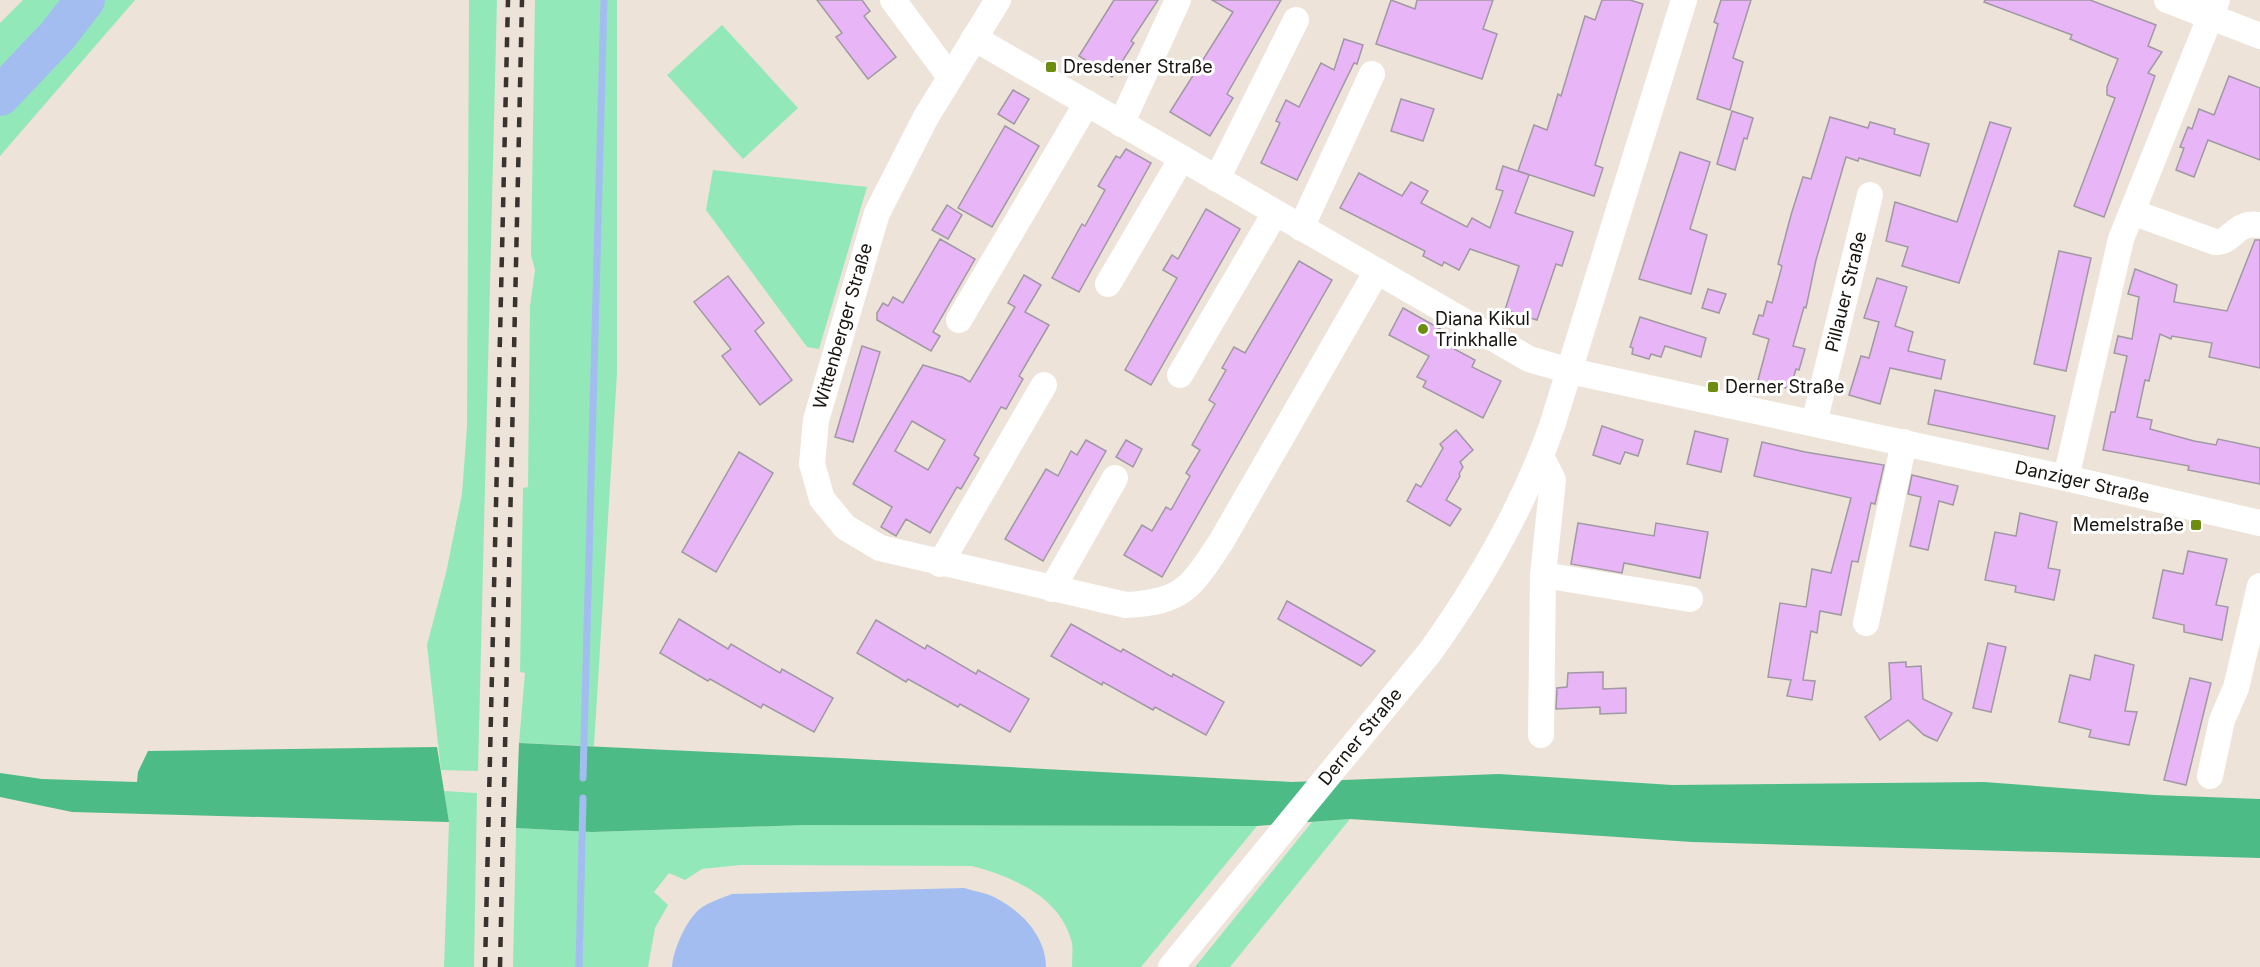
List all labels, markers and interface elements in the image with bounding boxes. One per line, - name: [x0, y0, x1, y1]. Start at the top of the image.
- place label: Dresdener Straße: [1063, 56, 1213, 77]
- marker: Dresdener Straße: [1044, 60, 1058, 74]
- street label: Pillauer Straße: [1821, 229, 1871, 354]
- street label: Wittenberger Straße: [809, 240, 876, 411]
- place label: Diana Kikul Trinkhalle: [1435, 308, 1530, 350]
- marker: Diana Kikul Trinkhalle: [1416, 322, 1430, 336]
- place label: Derner Straße: [1725, 376, 1844, 397]
- marker: Derner Straße: [1706, 380, 1720, 394]
- street label: Danziger Straße: [2013, 456, 2152, 507]
- place label: Memelstraße: [2073, 514, 2184, 535]
- marker: Memelstraße: [2189, 518, 2203, 532]
- street label: Derner Straße: [1314, 684, 1406, 789]

